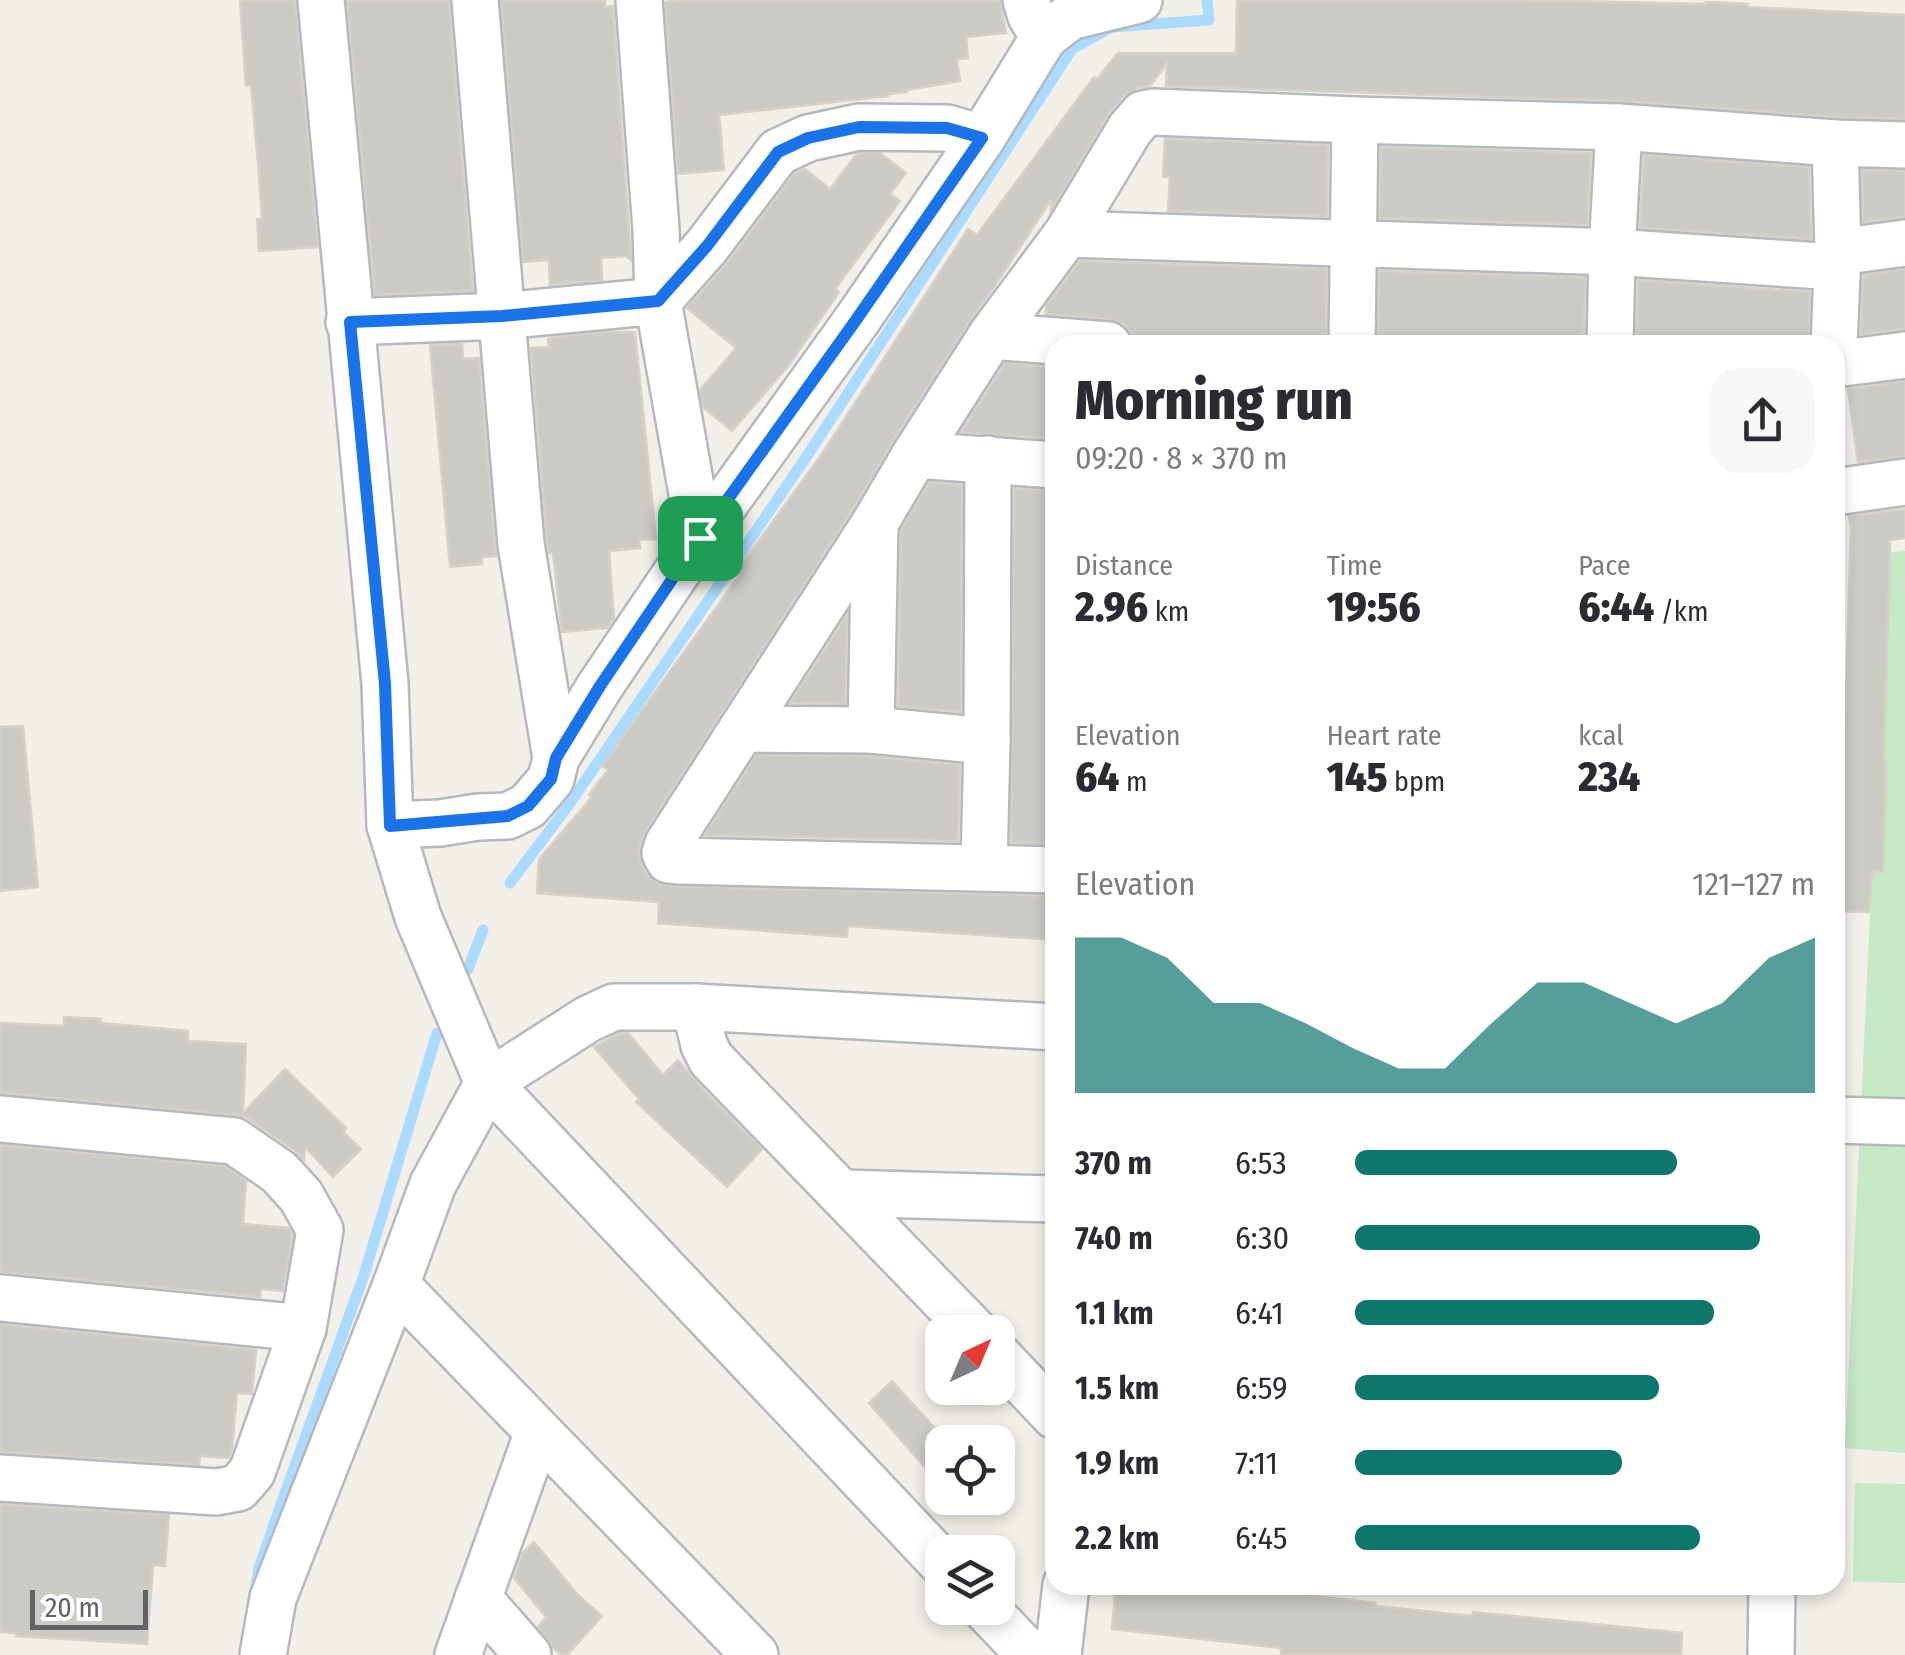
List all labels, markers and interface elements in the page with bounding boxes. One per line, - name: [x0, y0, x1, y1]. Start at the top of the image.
- text: Morning run: [1075, 368, 1353, 434]
- button: share: [1710, 368, 1815, 473]
- text: 09:20 · 8 × 370 m: [1075, 439, 1288, 477]
- pin: [658, 496, 743, 581]
- icon: arrive: [673, 511, 728, 566]
- text: Distance: [1075, 549, 1173, 582]
- text: Time: [1327, 549, 1382, 582]
- text: Pace: [1578, 549, 1631, 582]
- text: 2.96: [1075, 582, 1148, 632]
- text: 19:56: [1327, 582, 1420, 632]
- text: 6:44: [1578, 582, 1654, 632]
- text: km: [1148, 595, 1189, 628]
- text: /km: [1654, 595, 1708, 628]
- text: Elevation: [1075, 719, 1180, 752]
- text: Heart rate: [1327, 719, 1442, 752]
- text: kcal: [1578, 719, 1624, 752]
- text: 64: [1075, 752, 1119, 802]
- text: 145: [1327, 752, 1387, 802]
- text: 234: [1578, 752, 1640, 802]
- text: m: [1119, 765, 1147, 798]
- text: bpm: [1387, 765, 1445, 798]
- text: Elevation: [1075, 865, 1195, 903]
- text: 121–127 m: [1692, 865, 1815, 903]
- text: 370 m: [1075, 1144, 1152, 1182]
- text: 6:53: [1235, 1144, 1287, 1182]
- text: 740 m: [1075, 1219, 1153, 1257]
- text: 6:30: [1235, 1219, 1289, 1257]
- text: 1.1 km: [1075, 1294, 1154, 1332]
- text: 6:41: [1235, 1294, 1284, 1332]
- north arrow: [925, 1315, 1015, 1405]
- map controls: [925, 1315, 1015, 1625]
- text: 1.5 km: [1075, 1369, 1159, 1407]
- text: 6:59: [1235, 1369, 1288, 1407]
- button: locate: [925, 1425, 1015, 1515]
- text: 1.9 km: [1075, 1444, 1159, 1482]
- text: 7:11: [1235, 1444, 1278, 1482]
- text: 2.2 km: [1075, 1519, 1159, 1557]
- text: 6:45: [1235, 1519, 1287, 1557]
- button: layers: [925, 1535, 1015, 1625]
- scale bar: [30, 1585, 148, 1630]
- text: 20 m: [45, 1591, 100, 1624]

